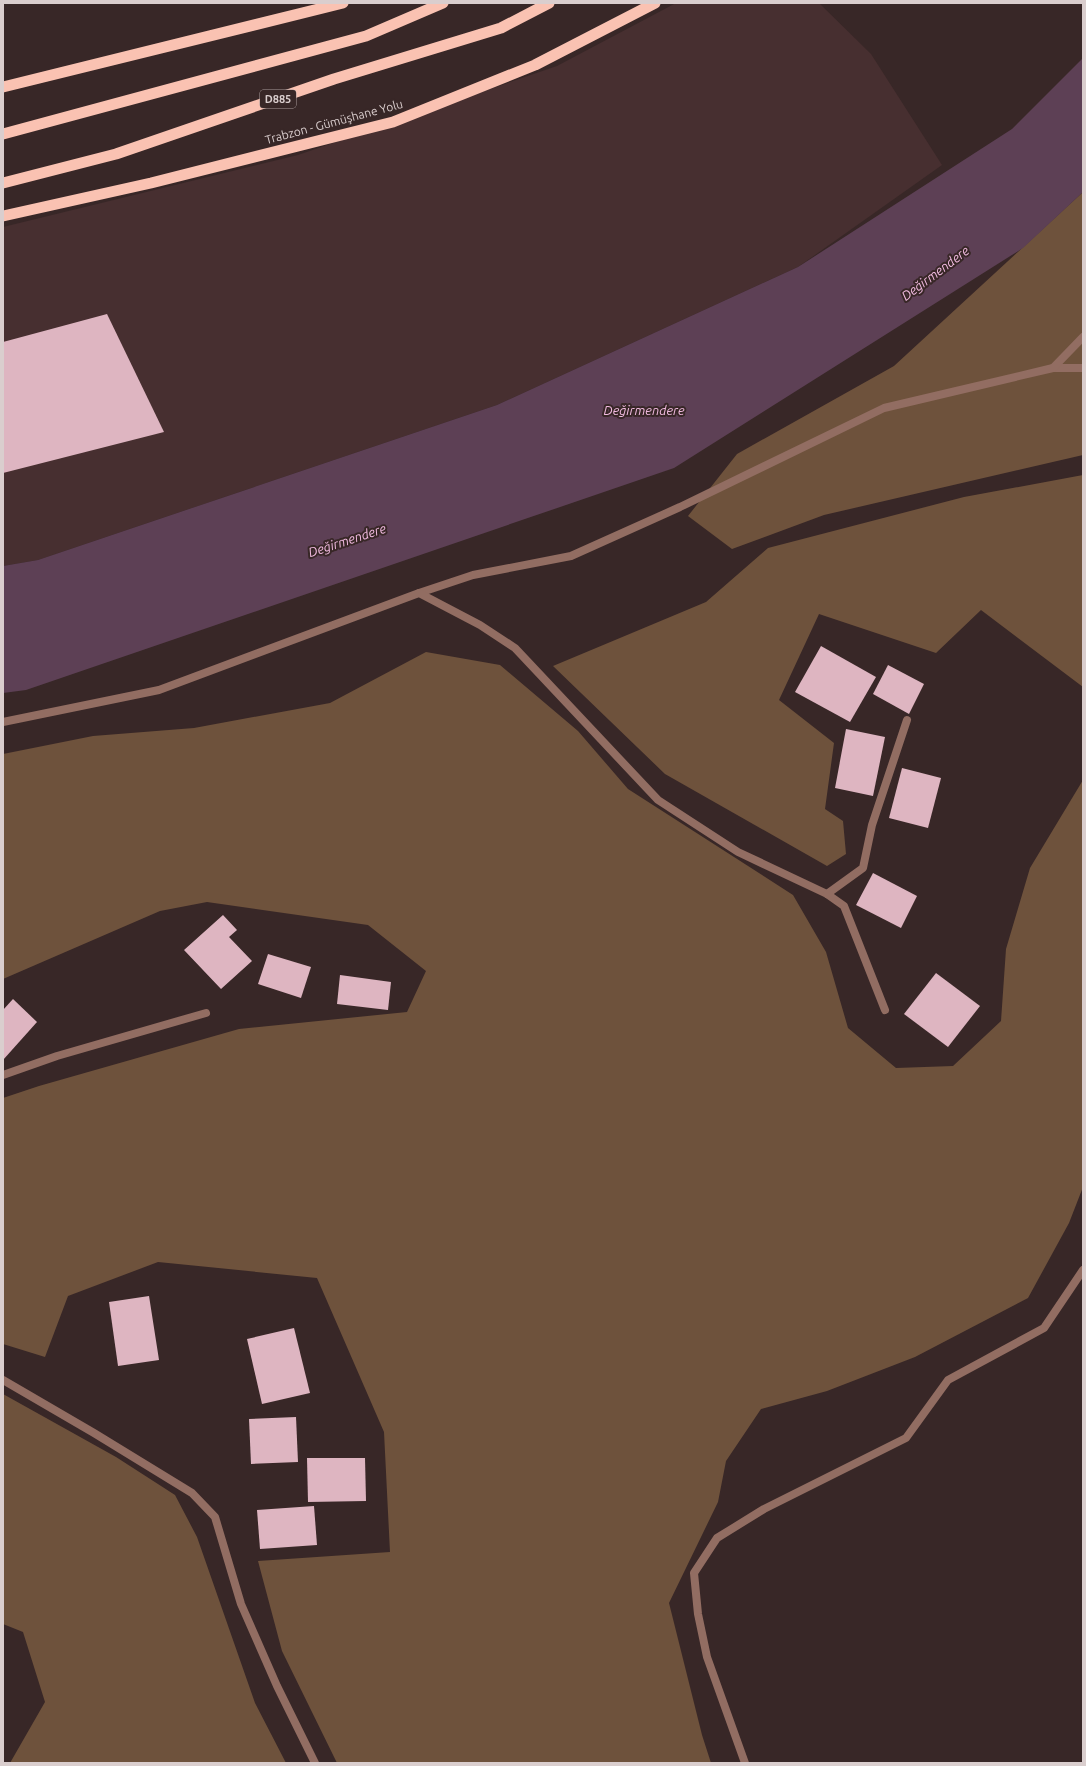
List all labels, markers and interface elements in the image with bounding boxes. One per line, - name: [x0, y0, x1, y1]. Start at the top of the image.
- road number: D885: [260, 90, 296, 108]
- street label: Trabzon - Gümüşhane Yolu: [264, 97, 404, 146]
- water label: Değirmendere: [898, 243, 972, 303]
- water label: Değirmendere: [604, 403, 685, 417]
- water label: Değirmendere: [306, 521, 388, 559]

